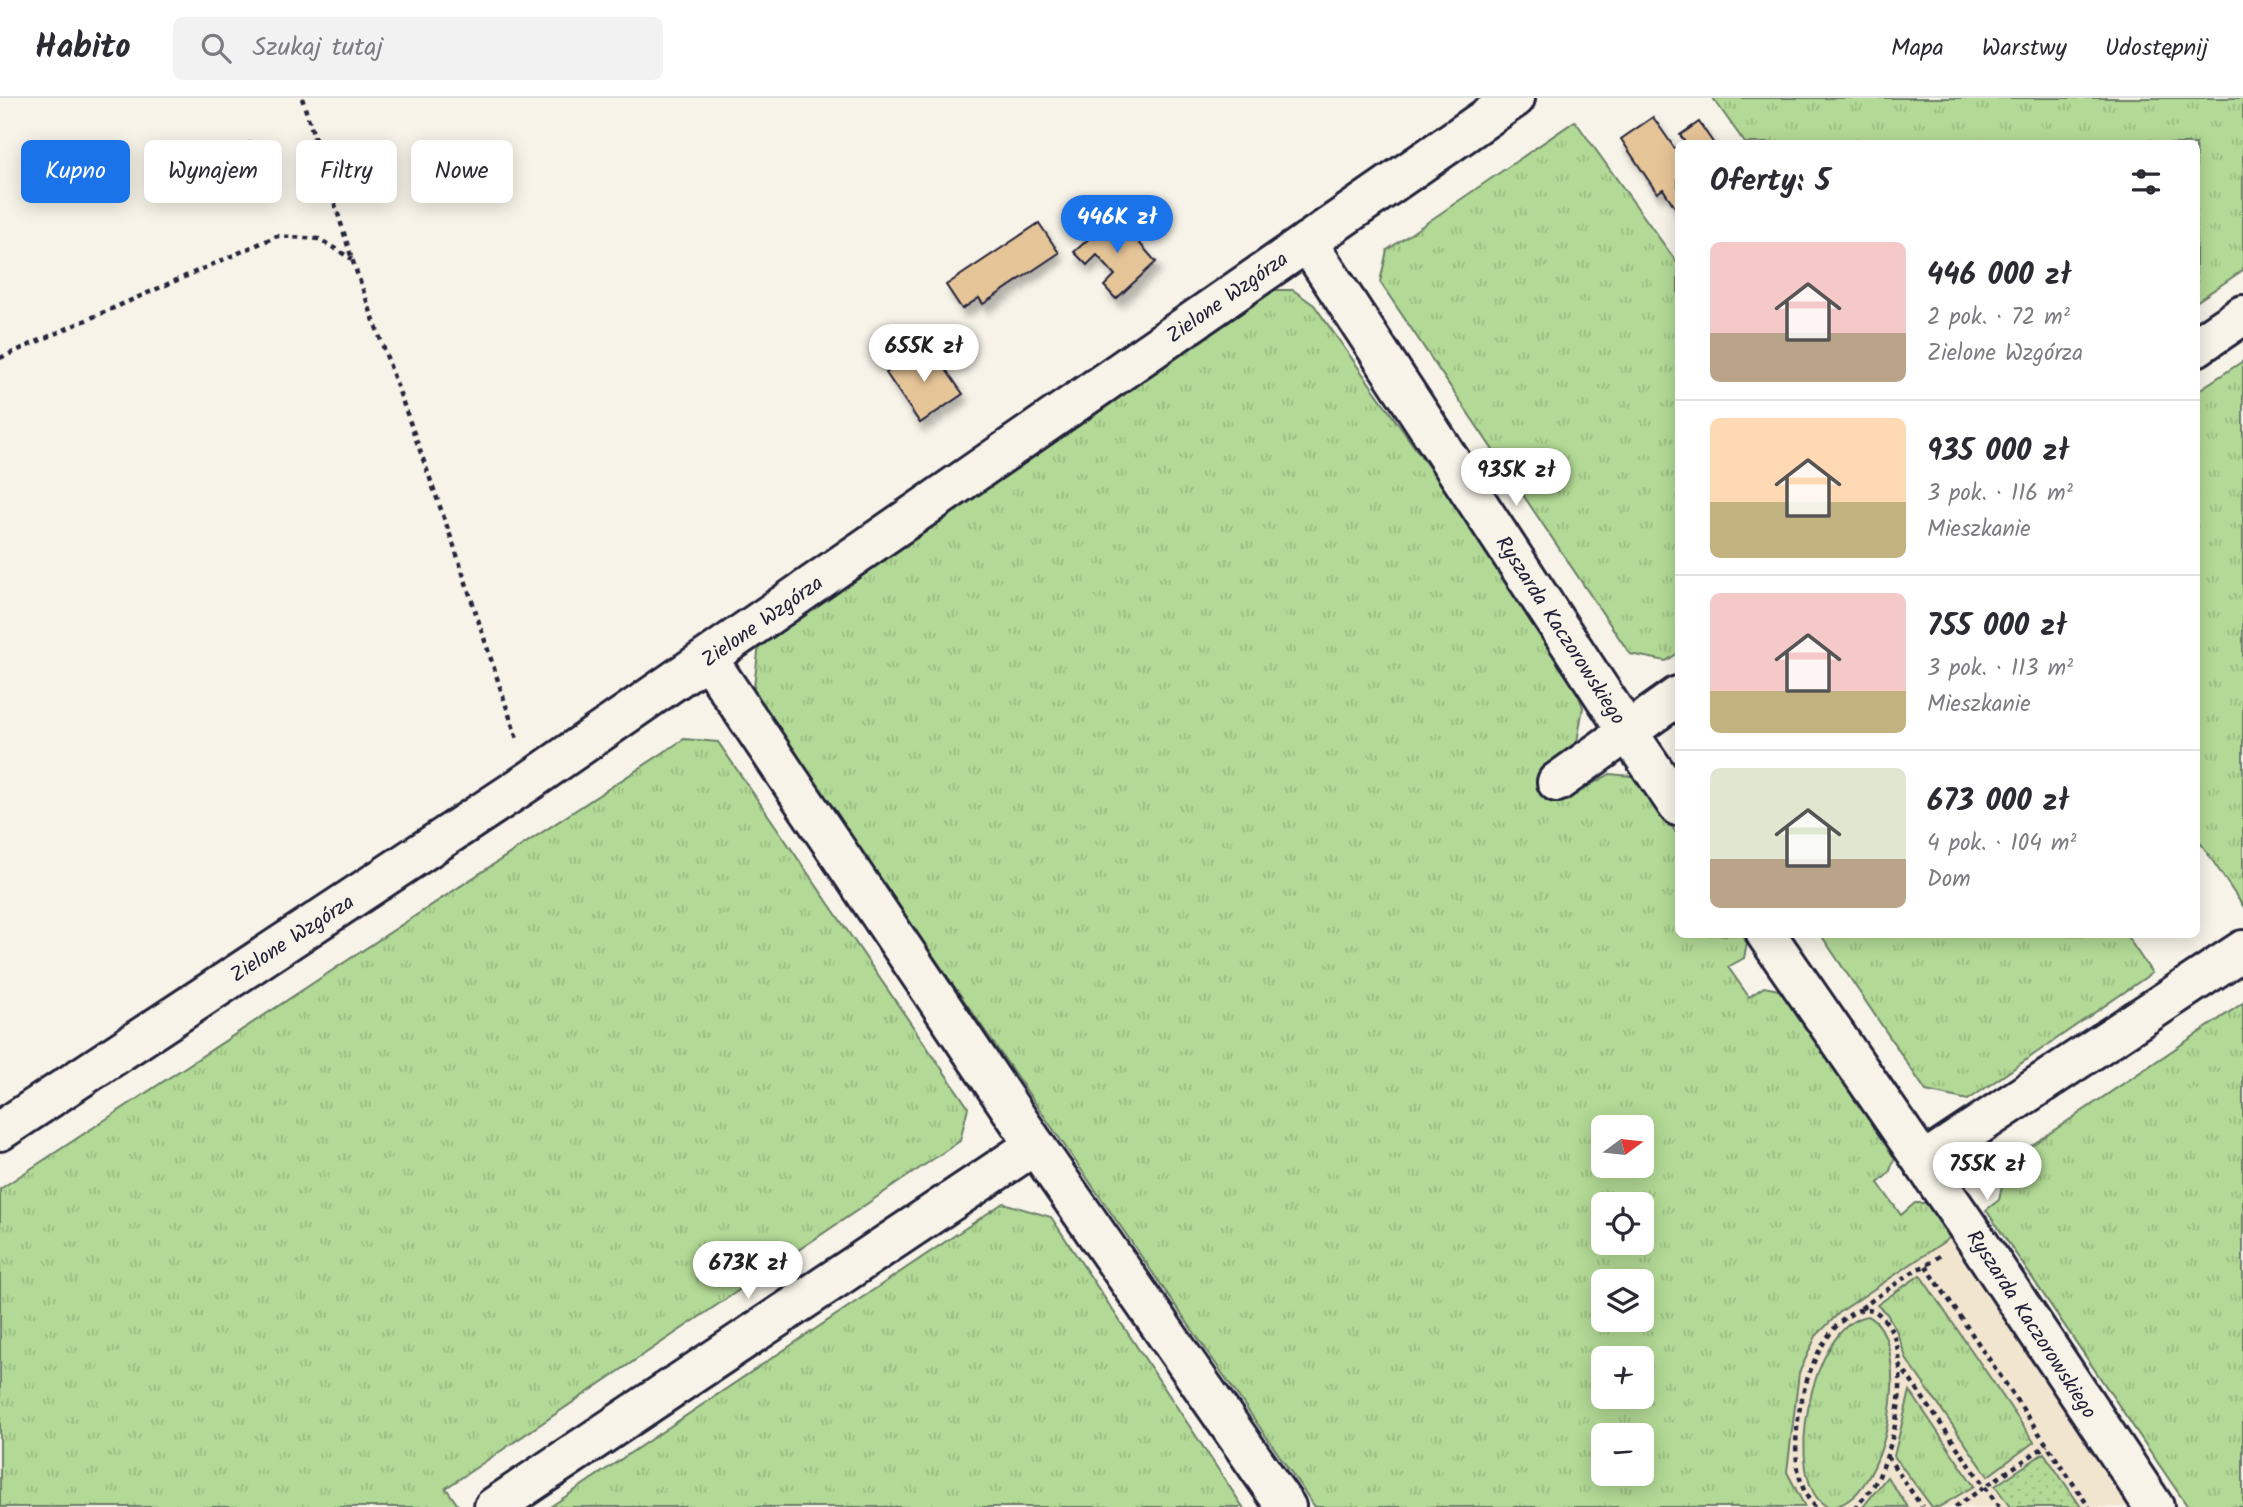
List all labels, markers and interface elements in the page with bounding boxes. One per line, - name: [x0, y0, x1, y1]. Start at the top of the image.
- search box: [173, 17, 663, 80]
- text: Habito: [35, 22, 131, 75]
- text: Szukaj tutaj: [253, 27, 383, 69]
- icon: search: [197, 29, 235, 67]
- text: Mapa: [1891, 29, 1944, 68]
- text: Warstwy: [1982, 29, 2067, 68]
- text: Udostępnij: [2105, 29, 2208, 68]
- chip: Kupno: [21, 140, 130, 203]
- chip: Wynajem: [144, 140, 282, 203]
- chip: Filtry: [296, 140, 397, 203]
- chip: Nowe: [411, 140, 513, 203]
- text: Oferty: 5: [1710, 158, 1830, 206]
- icon: filters: [2127, 163, 2165, 201]
- pin: 446K zł: [1052, 195, 1182, 255]
- text: 446K zł: [1077, 200, 1157, 236]
- street label: Zielone Wzgórza: [1160, 244, 1296, 353]
- text: 446 000 zł: [1927, 252, 2071, 300]
- icon: home: [1766, 270, 1850, 354]
- text: 2 pok. · 72 m²: [1927, 300, 2070, 336]
- pin: 655K zł: [859, 324, 989, 384]
- text: 655K zł: [885, 329, 963, 365]
- text: Zielone Wzgórza: [1927, 336, 2083, 372]
- text: 935 000 zł: [1927, 428, 2069, 476]
- icon: home: [1766, 446, 1850, 530]
- pin: 935K zł: [1451, 448, 1581, 508]
- text: 935K zł: [1477, 453, 1555, 489]
- text: 3 pok. · 116 m²: [1927, 476, 2073, 512]
- text: Mieszkanie: [1927, 512, 2031, 548]
- street label: Ryszarda Kaczorowskiego: [1486, 530, 1633, 732]
- street label: Zielone Wzgórza: [695, 568, 831, 677]
- text: 755 000 zł: [1927, 603, 2067, 651]
- icon: home: [1766, 621, 1850, 705]
- text: 3 pok. · 113 m²: [1927, 651, 2073, 687]
- text: Mieszkanie: [1927, 687, 2031, 723]
- text: 673 000 zł: [1927, 778, 2069, 826]
- icon: home: [1766, 796, 1850, 880]
- text: 4 pok. · 104 m²: [1927, 826, 2076, 862]
- text: Dom: [1927, 862, 1971, 898]
- street label: Zielone Wzgórza: [224, 887, 361, 992]
- north arrow: [1591, 1115, 1654, 1178]
- map controls: [1591, 1115, 1654, 1486]
- pin: 755K zł: [1922, 1142, 2052, 1202]
- text: 755K zł: [1949, 1147, 2025, 1183]
- button: locate: [1591, 1192, 1654, 1255]
- street label: Ryszarda Kaczorowskiego: [1957, 1224, 2104, 1426]
- pin: 673K zł: [683, 1242, 813, 1301]
- text: 673K zł: [709, 1246, 787, 1282]
- button: layers: [1591, 1269, 1654, 1332]
- button: +: [1591, 1346, 1654, 1409]
- button: −: [1591, 1423, 1654, 1486]

